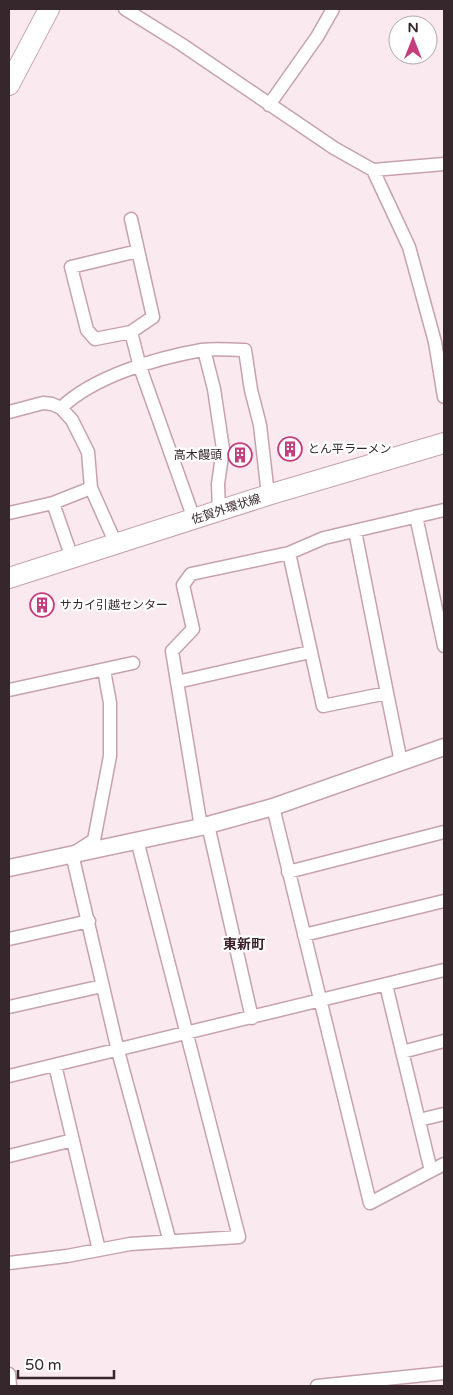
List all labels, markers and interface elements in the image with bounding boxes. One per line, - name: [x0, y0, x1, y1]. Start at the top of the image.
- north arrow: [388, 15, 438, 65]
- text: N: [407, 19, 419, 36]
- building icon: とん平ラーメン: [277, 436, 303, 462]
- building icon: 高木饅頭: [227, 442, 253, 468]
- place label: とん平ラーメン: [308, 442, 392, 456]
- place label: 高木饅頭: [174, 448, 222, 462]
- street label: 佐賀外環状線: [190, 491, 262, 527]
- building icon: サカイ引越センター: [29, 592, 55, 618]
- place label: サカイ引越センター: [60, 598, 168, 612]
- district label: 東新町: [223, 936, 265, 953]
- scale bar: [18, 1348, 114, 1380]
- text: 50 m: [25, 1356, 62, 1374]

